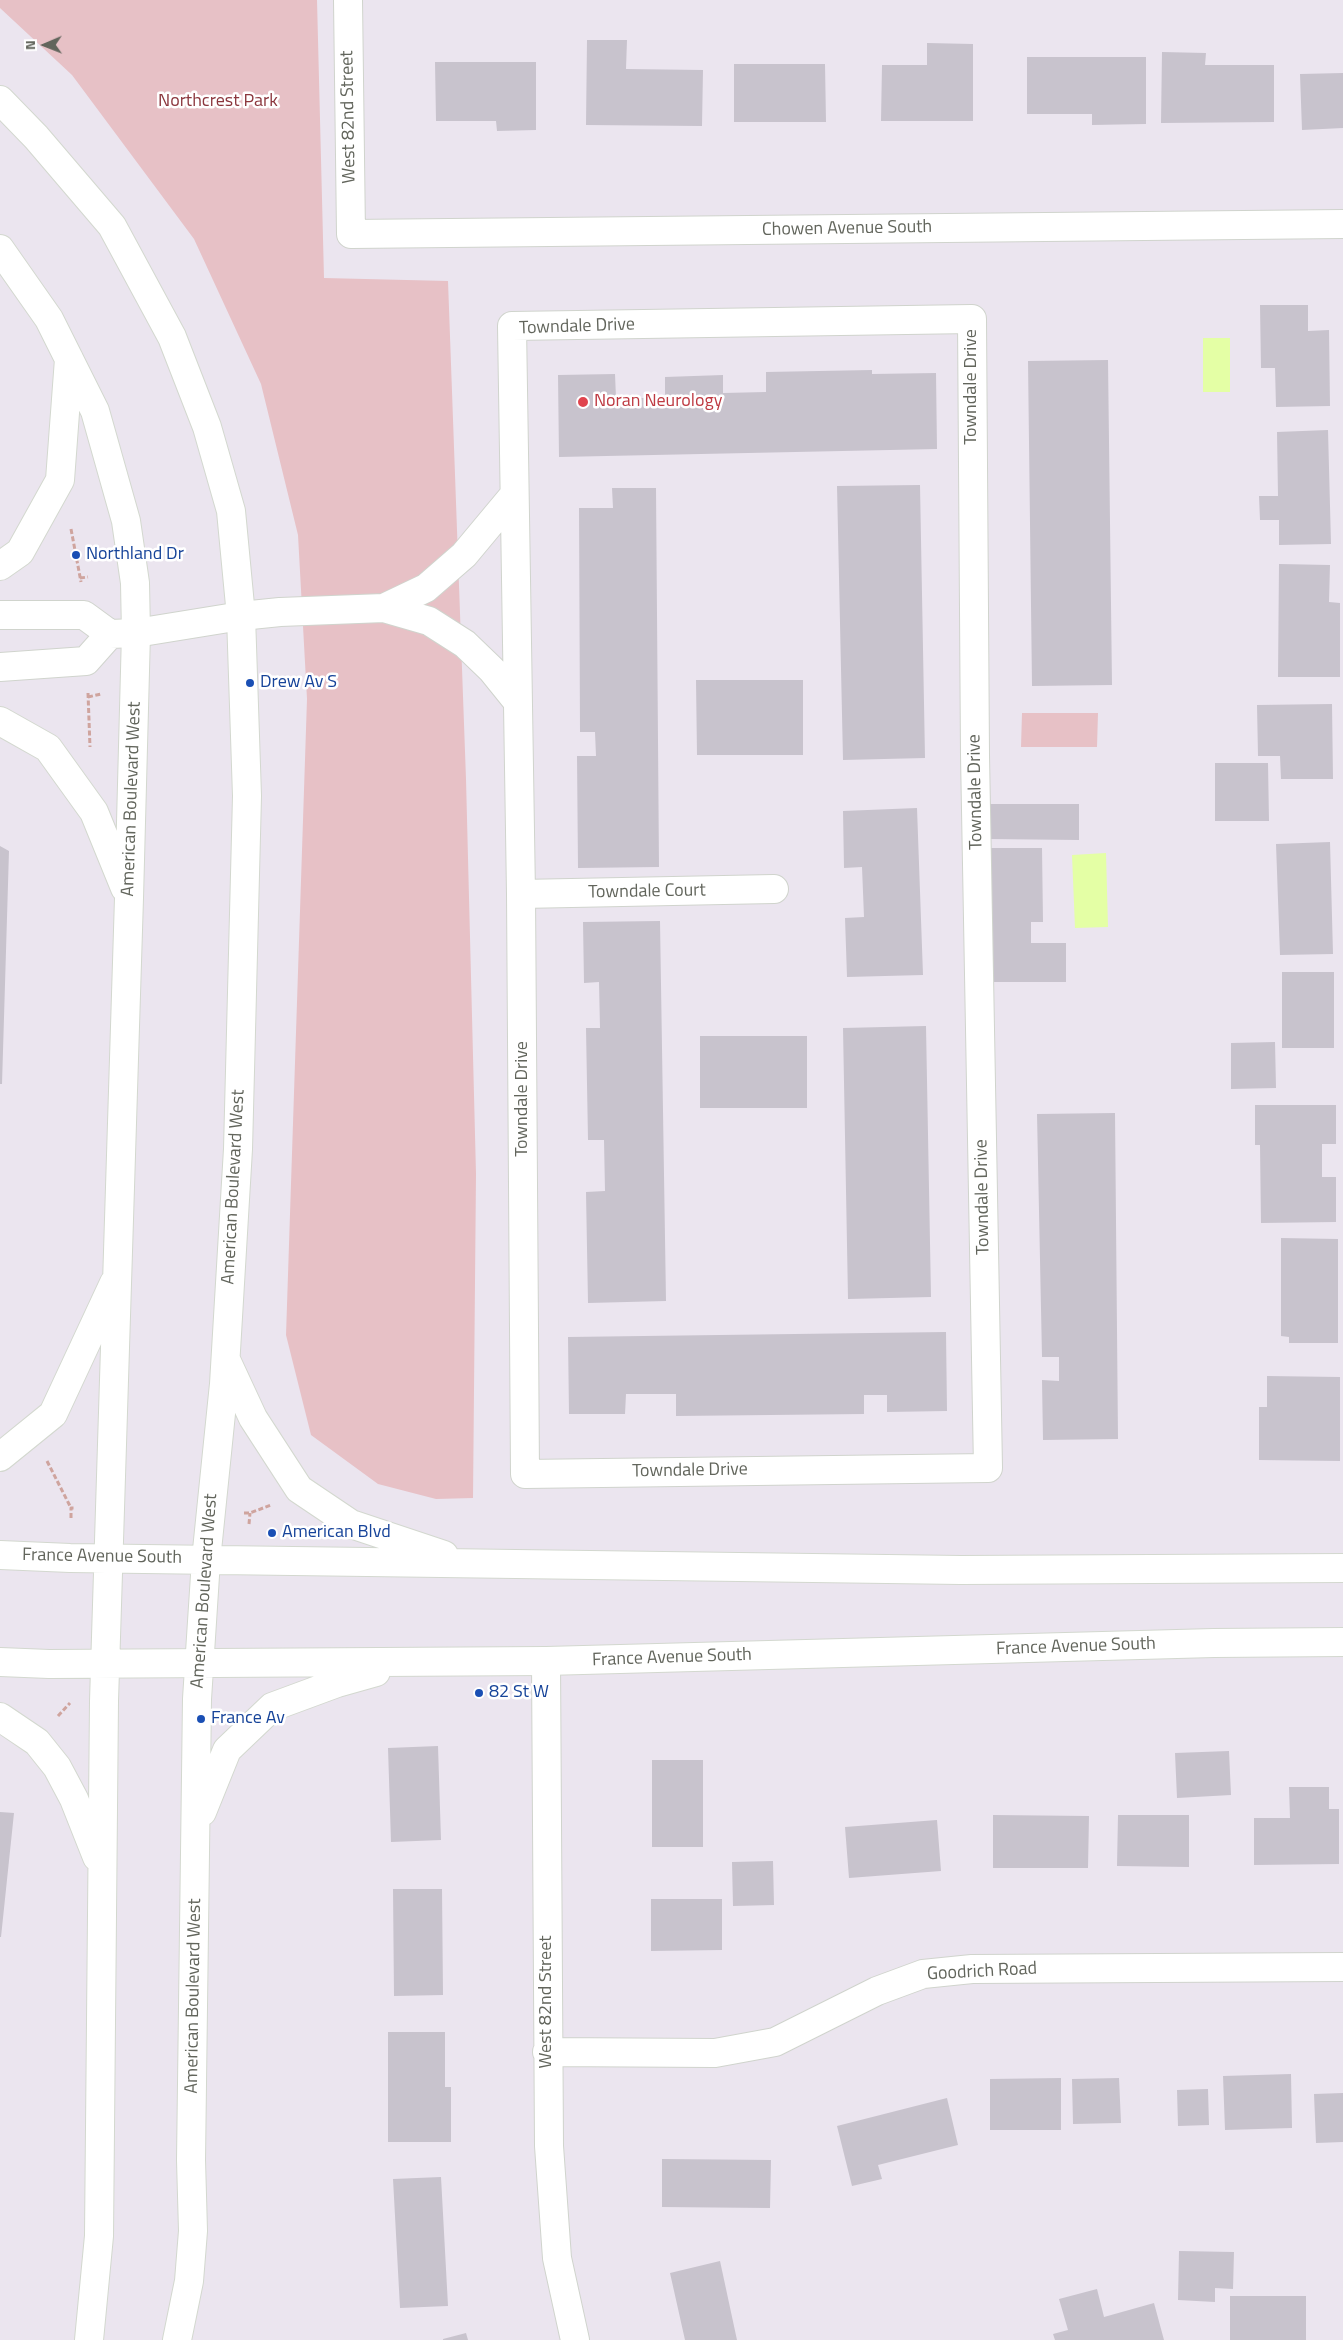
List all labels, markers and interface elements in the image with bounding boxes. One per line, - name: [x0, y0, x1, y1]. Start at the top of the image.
- north arrow: [20, 20, 70, 70]
- text: N: [19, 40, 40, 50]
- street label: West 82nd Street: [337, 50, 361, 184]
- park label: Northcrest Park: [158, 91, 278, 113]
- street label: Chowen Avenue South: [762, 217, 932, 241]
- street label: Towndale Drive: [519, 314, 635, 340]
- street label: Towndale Drive: [961, 329, 983, 445]
- place label: Noran Neurology: [594, 391, 722, 413]
- marker: Noran Neurology: [576, 395, 590, 409]
- place label: Northland Dr: [86, 544, 184, 566]
- marker: Northland Dr: [70, 549, 82, 561]
- place label: Drew Av S: [260, 672, 337, 694]
- marker: Drew Av S: [244, 677, 256, 689]
- street label: American Boulevard West: [118, 701, 146, 897]
- street label: Towndale Drive: [964, 734, 988, 850]
- street label: Towndale Court: [588, 880, 706, 904]
- street label: Towndale Drive: [512, 1041, 534, 1157]
- street label: American Boulevard West: [218, 1089, 250, 1285]
- street label: Towndale Drive: [971, 1139, 995, 1255]
- street label: Towndale Drive: [632, 1459, 748, 1483]
- street label: American Boulevard West: [187, 1493, 223, 1689]
- place label: American Blvd: [282, 1522, 391, 1544]
- marker: American Blvd: [266, 1527, 278, 1539]
- street label: France Avenue South: [22, 1545, 182, 1569]
- street label: France Avenue South: [996, 1633, 1156, 1661]
- street label: France Avenue South: [592, 1644, 752, 1672]
- place label: 82 St W: [489, 1682, 549, 1704]
- marker: 82 St W: [473, 1687, 485, 1699]
- place label: France Av: [211, 1708, 285, 1730]
- marker: France Av: [195, 1713, 207, 1725]
- street label: American Boulevard West: [181, 1898, 207, 2094]
- street label: West 82nd Street: [536, 1935, 558, 2069]
- street label: Goodrich Road: [926, 1958, 1038, 1986]

